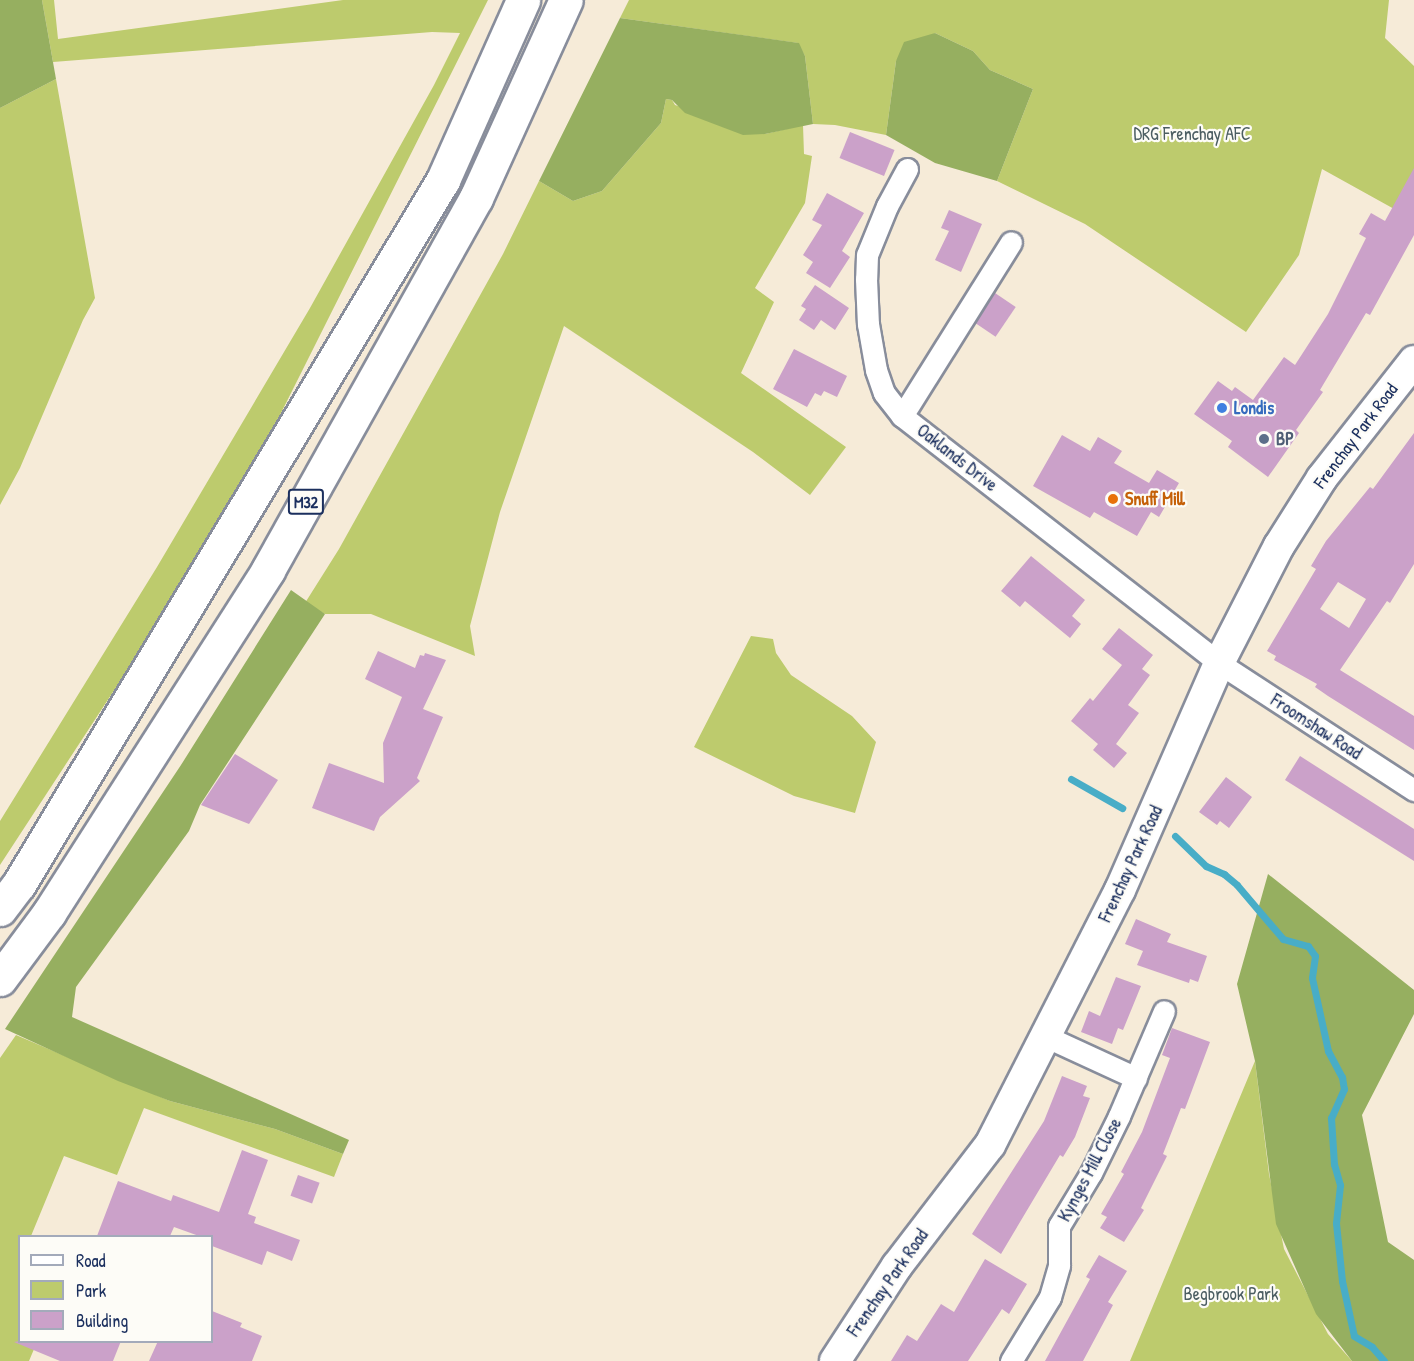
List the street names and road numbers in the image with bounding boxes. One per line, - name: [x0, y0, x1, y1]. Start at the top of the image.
- street label: Frenchay Park Road: [1309, 379, 1403, 493]
- street label: Oaklands Drive: [912, 420, 1002, 496]
- road number: M32: [286, 489, 326, 515]
- street label: Froomshaw Road: [1267, 690, 1365, 764]
- street label: Frenchay Park Road: [1095, 802, 1167, 926]
- street label: Kynges Mill Close: [1054, 1115, 1126, 1225]
- street label: Frenchay Park Road: [843, 1225, 933, 1341]

